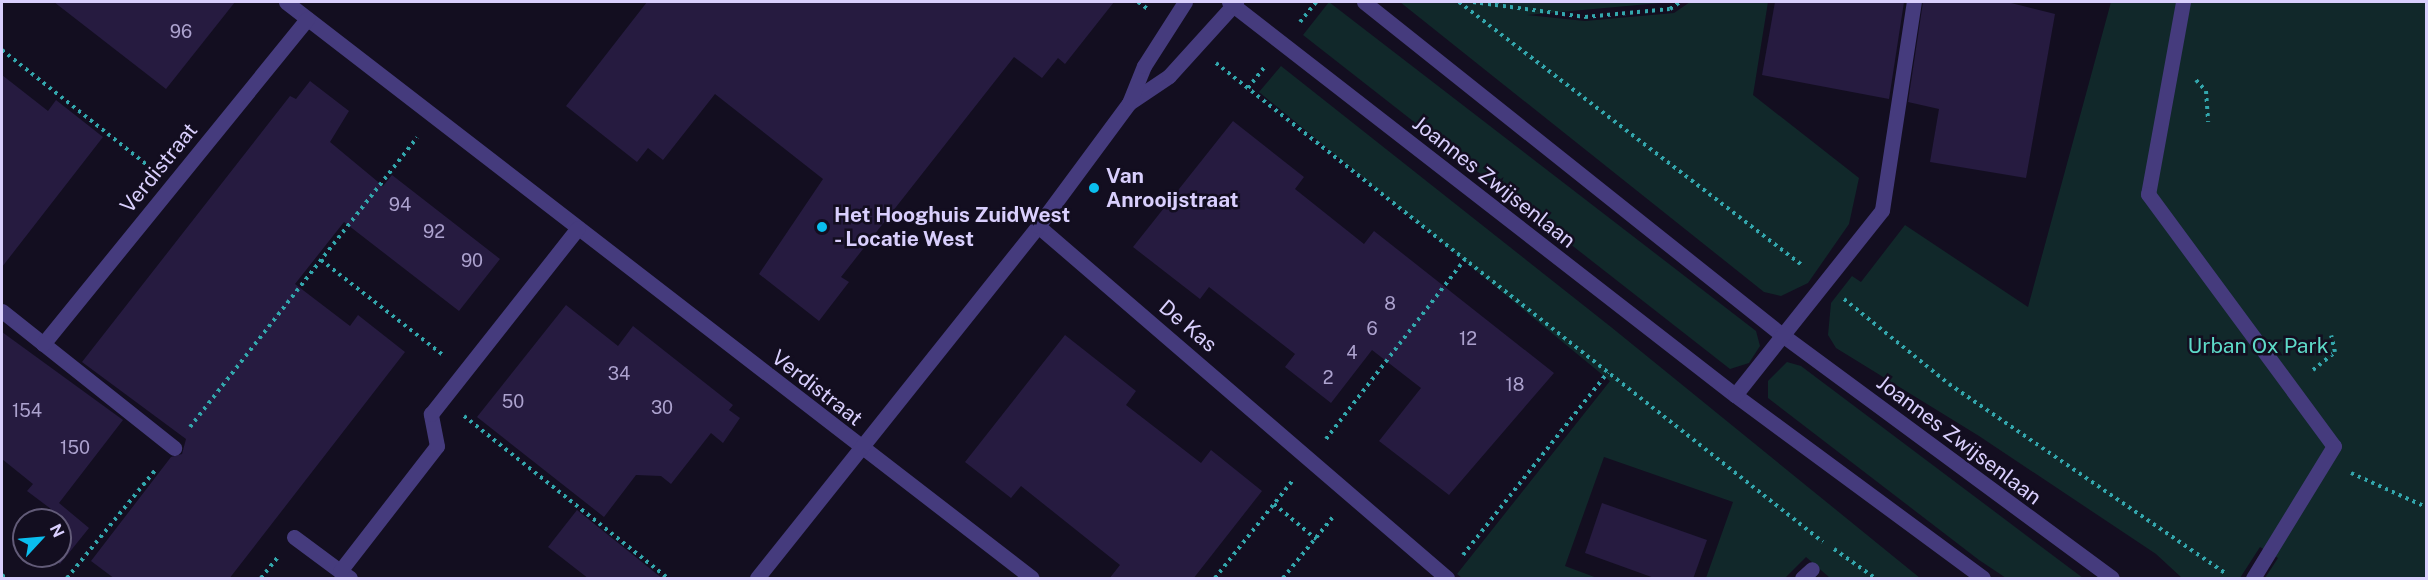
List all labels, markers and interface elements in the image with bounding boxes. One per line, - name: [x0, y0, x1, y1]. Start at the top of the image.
- house number: 96: [170, 21, 192, 43]
- street label: Joannes Zwijsenlaan: [1408, 111, 1580, 253]
- street label: Verdistraat: [115, 118, 203, 218]
- place label: Van Anrooijstraat: [1106, 163, 1238, 213]
- marker: Van Anrooijstraat: [1087, 181, 1101, 195]
- house number: 94: [389, 194, 411, 216]
- place label: Het Hooghuis ZuidWest - Locatie West: [834, 202, 1071, 252]
- marker: Het Hooghuis ZuidWest - Locatie West: [815, 220, 829, 234]
- house number: 92: [423, 221, 445, 243]
- house number: 90: [461, 250, 483, 272]
- house number: 8: [1384, 293, 1396, 315]
- street label: De Kas: [1154, 295, 1222, 357]
- house number: 6: [1366, 318, 1378, 340]
- house number: 12: [1459, 328, 1477, 350]
- park label: Urban Ox Park: [2188, 333, 2328, 359]
- house number: 4: [1346, 342, 1358, 364]
- street label: Verdistraat: [767, 345, 867, 431]
- house number: 34: [608, 363, 630, 385]
- house number: 2: [1323, 367, 1333, 389]
- street label: Joannes Zwijsenlaan: [1872, 370, 2046, 510]
- house number: 18: [1506, 374, 1524, 396]
- house number: 50: [502, 391, 524, 413]
- house number: 30: [651, 397, 673, 419]
- house number: 154: [12, 400, 42, 422]
- house number: 150: [60, 437, 90, 459]
- north arrow: [12, 508, 72, 568]
- text: N: [46, 521, 68, 541]

